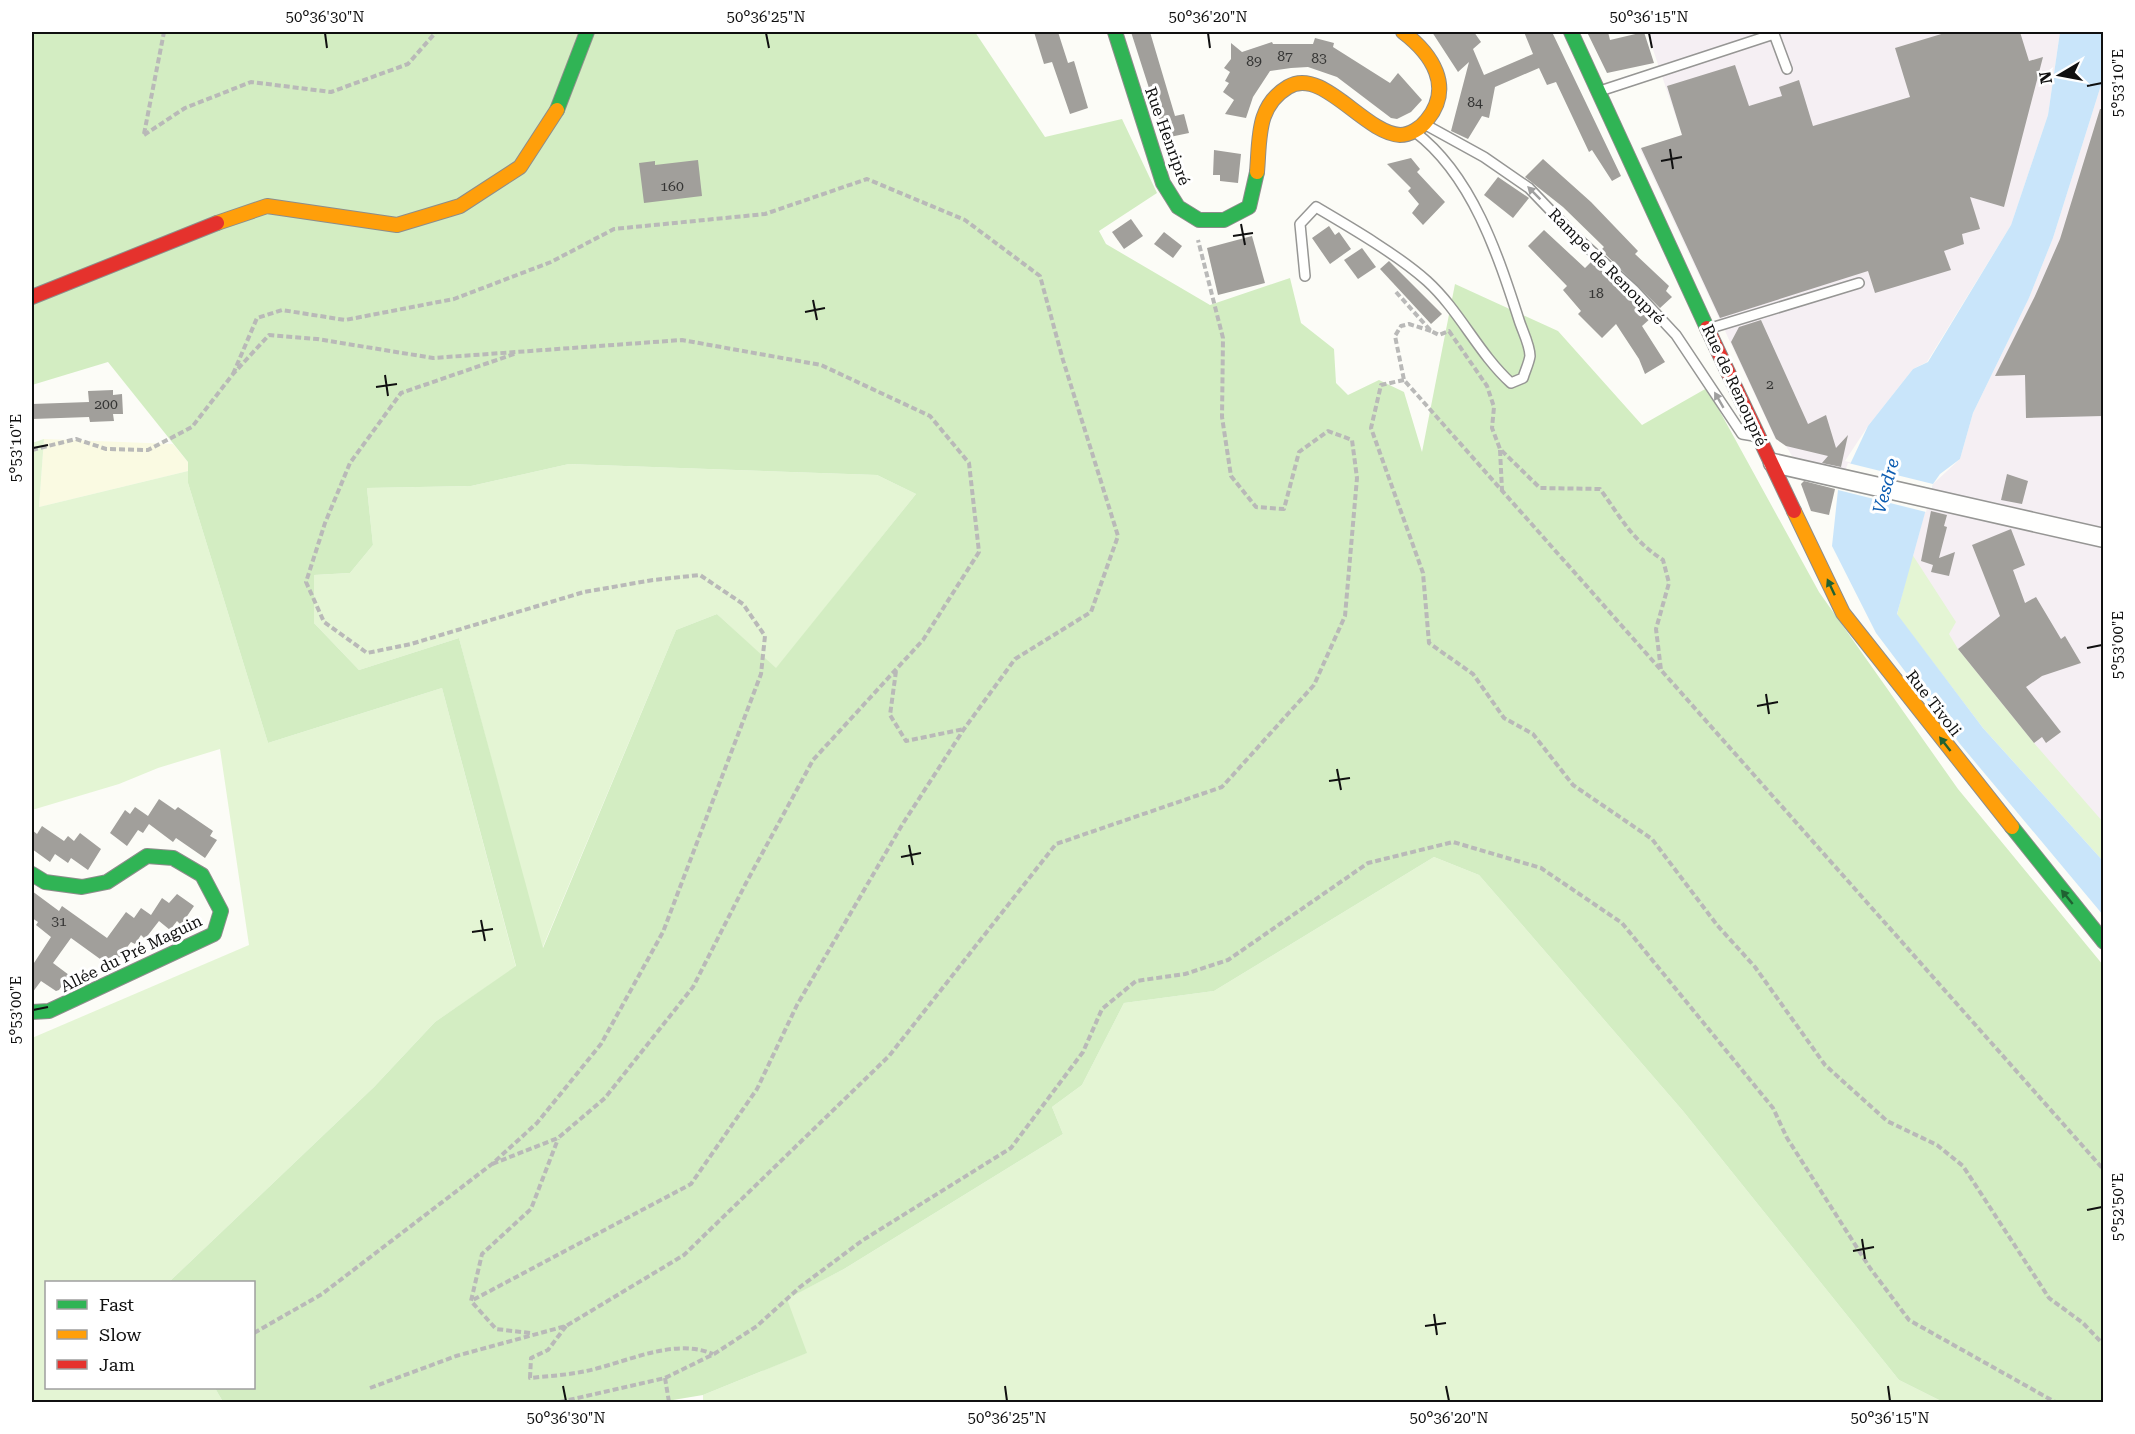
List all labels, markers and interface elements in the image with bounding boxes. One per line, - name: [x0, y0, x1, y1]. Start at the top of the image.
- text: 50°36'30"N: [285, 8, 365, 26]
- text: 50°36'25"N: [726, 8, 806, 26]
- text: 50°36'20"N: [1168, 8, 1248, 26]
- text: 50°36'15"N: [1609, 8, 1689, 26]
- north arrow: [2030, 45, 2090, 105]
- house number: 87: [1277, 48, 1293, 64]
- text: 5°53'10"E: [2109, 49, 2127, 117]
- house number: 83: [1311, 50, 1327, 66]
- house number: 89: [1246, 53, 1262, 69]
- text: N: [2035, 70, 2056, 85]
- street label: Rue Henripré: [1141, 84, 1194, 188]
- house number: 84: [1467, 94, 1483, 110]
- house number: 160: [660, 178, 684, 194]
- one-way arrow: [1527, 187, 1541, 201]
- street label: Rampe de Renoupré: [1545, 204, 1669, 328]
- house number: 18: [1588, 285, 1604, 301]
- street label: Rue de Renoupré: [1698, 321, 1771, 449]
- house number: 2: [1766, 376, 1774, 392]
- one-way arrow: [1714, 391, 1724, 408]
- house number: 200: [94, 396, 118, 412]
- text: 5°53'10"E: [7, 414, 25, 482]
- water label: Vesdre: [1868, 456, 1903, 516]
- one-way arrow: [1826, 578, 1835, 595]
- text: 5°53'00"E: [2109, 611, 2127, 679]
- street label: Rue Tivoli: [1902, 667, 1965, 740]
- one-way arrow: [1939, 737, 1951, 753]
- one-way arrow: [2061, 889, 2073, 904]
- street label: Allée du Pré Maguin: [57, 911, 205, 996]
- house number: 31: [51, 913, 67, 929]
- text: 5°53'00"E: [7, 976, 25, 1044]
- text: 5°52'50"E: [2109, 1173, 2127, 1241]
- legend: [45, 1281, 255, 1389]
- text: Fast: [99, 1294, 134, 1315]
- text: Slow: [99, 1324, 141, 1345]
- text: Jam: [99, 1354, 135, 1375]
- text: 50°36'30"N: [526, 1409, 606, 1427]
- text: 50°36'25"N: [967, 1409, 1047, 1427]
- text: 50°36'20"N: [1409, 1409, 1489, 1427]
- text: 50°36'15"N: [1850, 1409, 1930, 1427]

